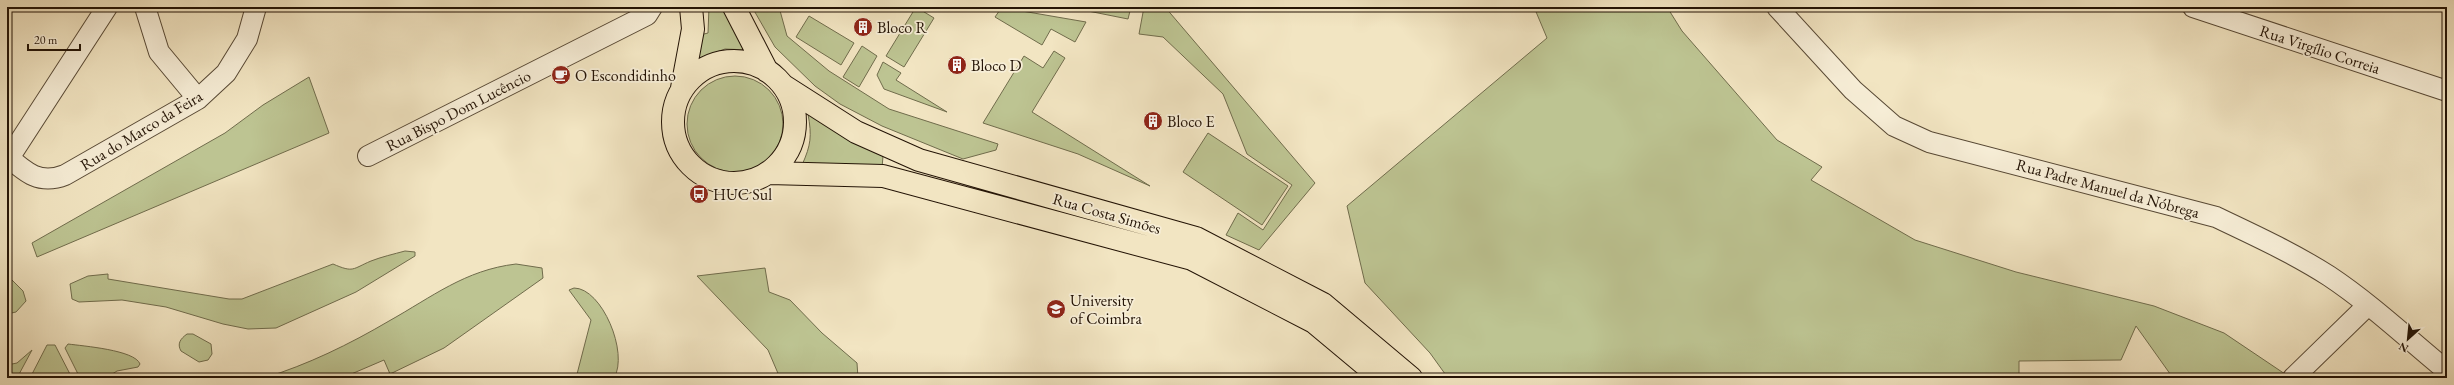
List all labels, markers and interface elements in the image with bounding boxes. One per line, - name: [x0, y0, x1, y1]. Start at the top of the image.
- building icon: Bloco R: [852, 16, 874, 38]
- place label: Bloco R: [877, 17, 927, 38]
- street label: Rua Virgílio Correia: [2257, 20, 2383, 79]
- scale bar: [28, 26, 80, 52]
- text: 20 m: [34, 32, 58, 48]
- building icon: Bloco D: [946, 54, 968, 76]
- place label: Bloco D: [971, 55, 1022, 76]
- cafe icon: O Escondidinho: [550, 64, 572, 86]
- street label: Rua Bispo Dom Lucêncio: [382, 65, 534, 156]
- place label: O Escondidinho: [575, 65, 676, 86]
- street label: Rua do Marco da Feira: [76, 85, 207, 175]
- building icon: Bloco E: [1142, 110, 1164, 132]
- place label: Bloco E: [1167, 111, 1215, 132]
- street label: Rua Padre Manuel da Nóbrega: [2014, 154, 2202, 223]
- bus stop icon: HUC Sul: [688, 183, 710, 205]
- place label: HUC Sul: [713, 184, 772, 205]
- street label: Rua Costa Simões: [1050, 188, 1163, 239]
- place label: University of Coimbra: [1070, 290, 1142, 329]
- school or university icon: University of Coimbra: [1045, 298, 1067, 320]
- north arrow: [2388, 319, 2428, 359]
- text: N: [2396, 340, 2411, 356]

